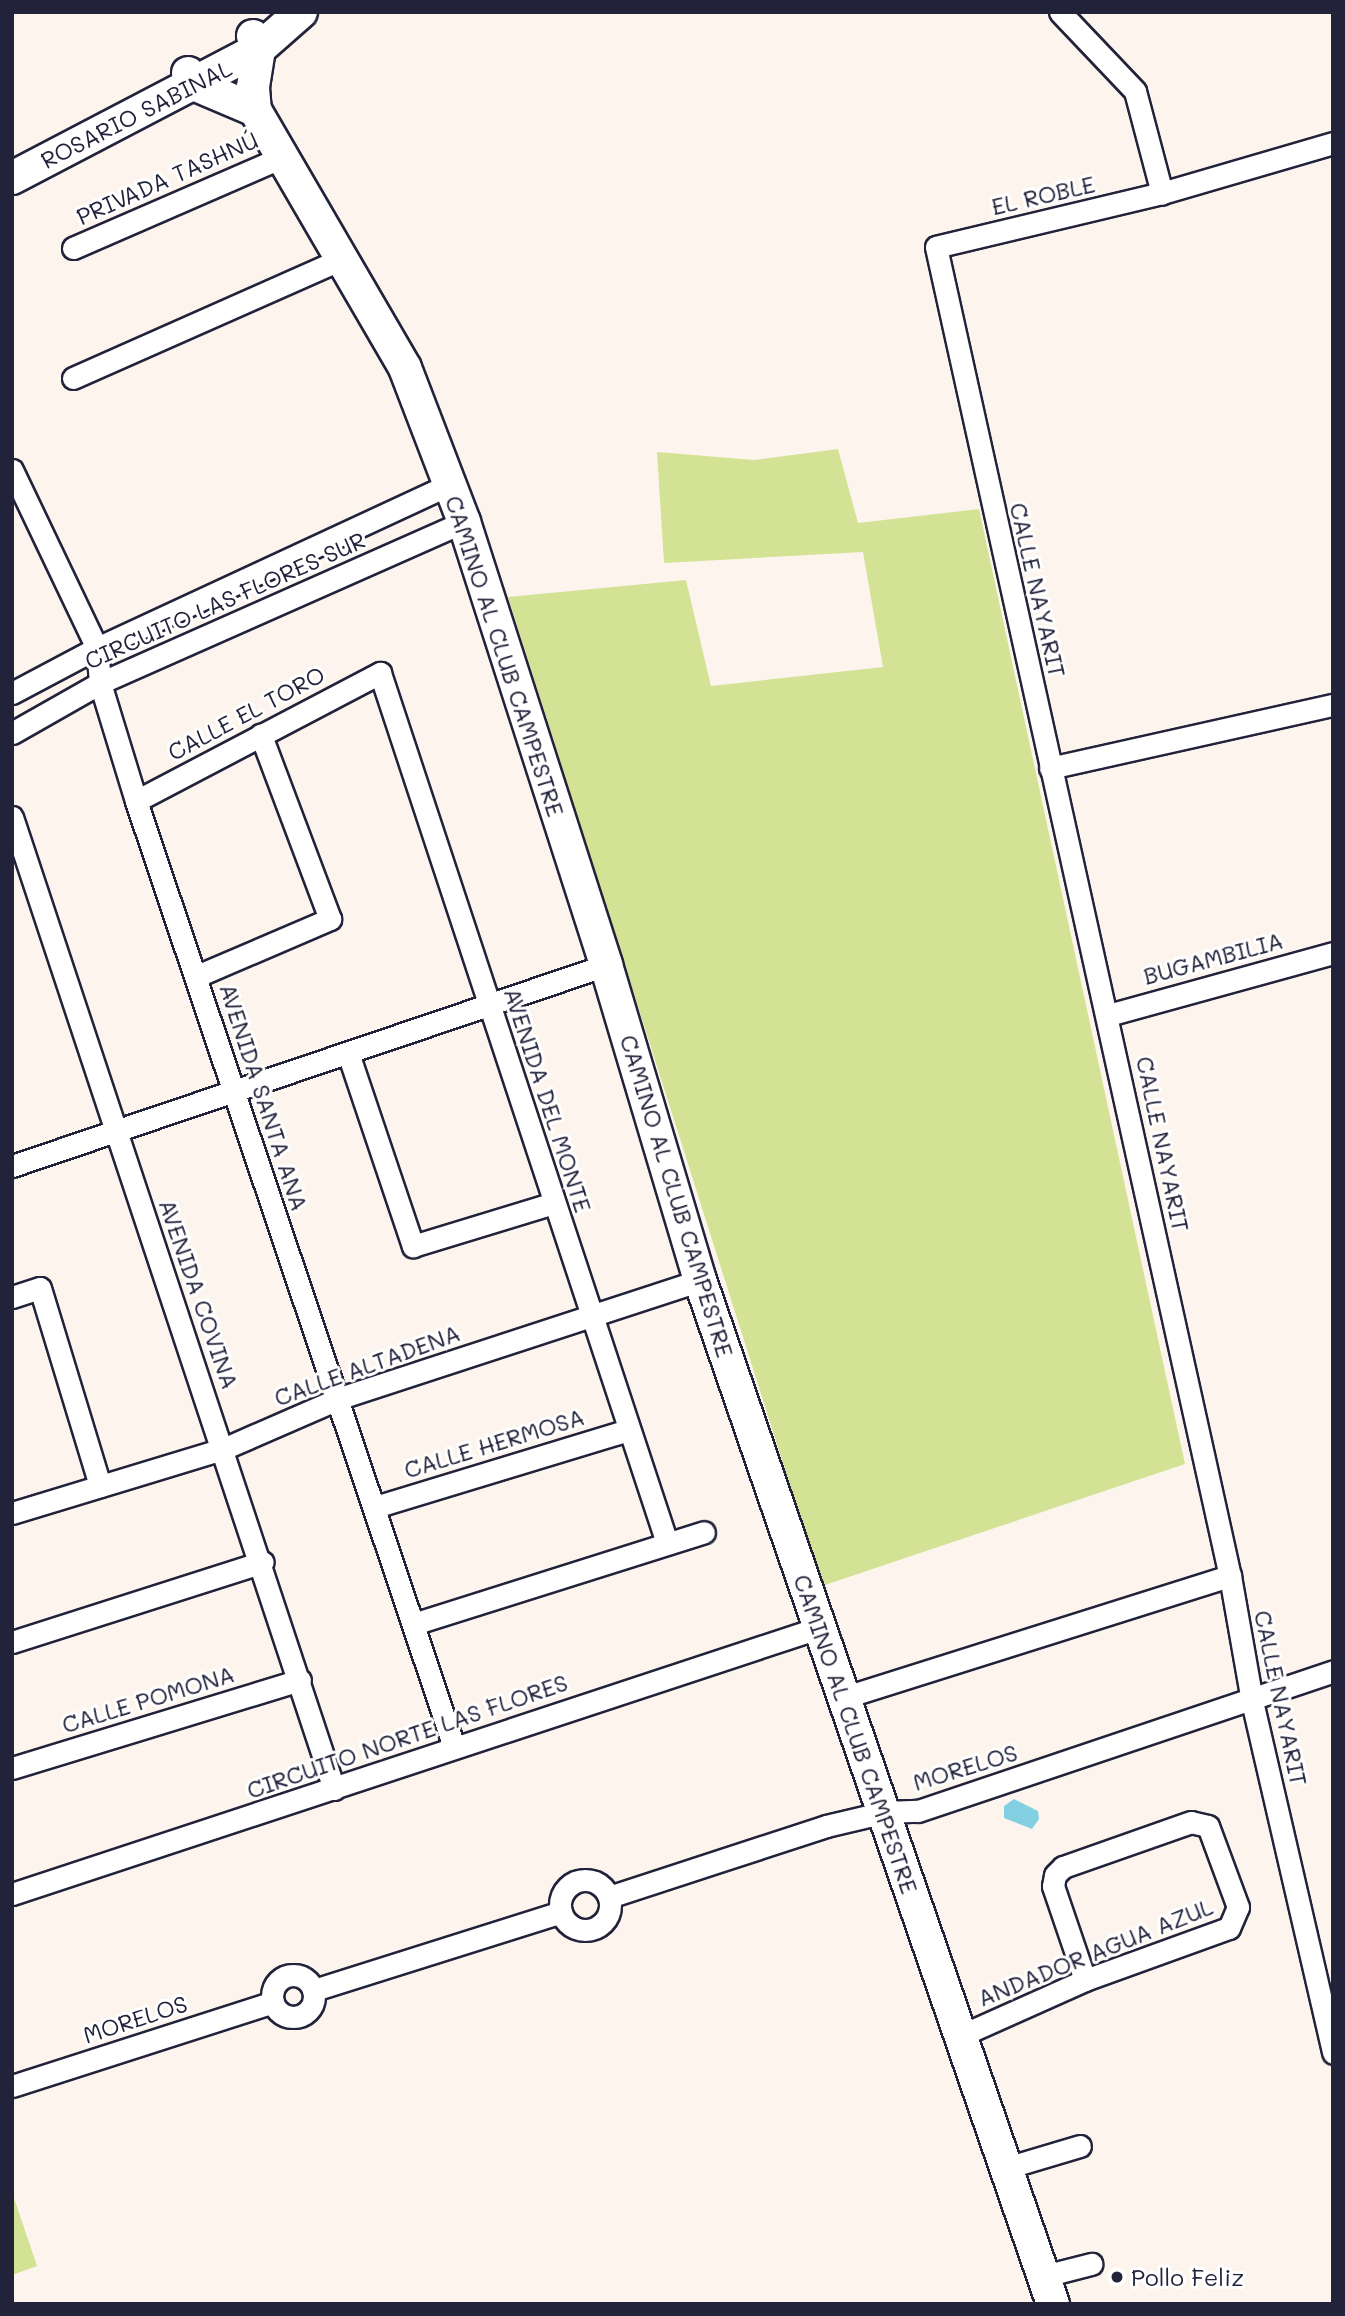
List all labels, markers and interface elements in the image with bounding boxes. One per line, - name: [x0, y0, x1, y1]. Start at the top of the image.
- street label: ROSARIO SABINAL: [36, 54, 236, 174]
- street label: PRIVADA TASHNÚ: [72, 126, 262, 230]
- street label: EL ROBLE: [989, 170, 1097, 220]
- street label: CAMINO AL CLUB CAMPESTRE: [440, 492, 570, 820]
- street label: CALLE NAYARIT: [1004, 500, 1072, 680]
- street label: CIRCUITO LAS FLORES SUR: [80, 526, 370, 674]
- street label: CALLE EL TORO: [163, 660, 329, 766]
- street label: BUGAMBILIA: [1140, 926, 1286, 990]
- street label: AVENIDA SANTA ANA: [214, 980, 314, 1214]
- street label: AVENIDA DEL MONTE: [499, 984, 597, 1216]
- street label: CAMINO AL CLUB CAMPESTRE: [615, 1031, 739, 1361]
- street label: CALLE NAYARIT: [1131, 1054, 1195, 1234]
- street label: AVENIDA COVINA: [154, 1195, 244, 1393]
- street label: CALLE ALTADENA: [270, 1319, 464, 1411]
- street label: CALLE HERMOSA: [401, 1402, 587, 1484]
- street label: CAMINO AL CLUB CAMPESTRE: [788, 1571, 924, 1897]
- street label: CALLE NAYARIT: [1249, 1608, 1313, 1788]
- street label: CALLE POMONA: [58, 1660, 238, 1738]
- street label: CIRCUITO NORTE LAS FLORES: [243, 1668, 571, 1804]
- street label: MORELOS: [909, 1738, 1021, 1796]
- street label: ANDADOR AGUA AZUL: [973, 1892, 1217, 2012]
- street label: MORELOS: [80, 1989, 190, 2049]
- place label: Pollo Feliz: [1131, 2263, 1244, 2291]
- marker: Pollo Feliz: [1109, 2269, 1125, 2285]

